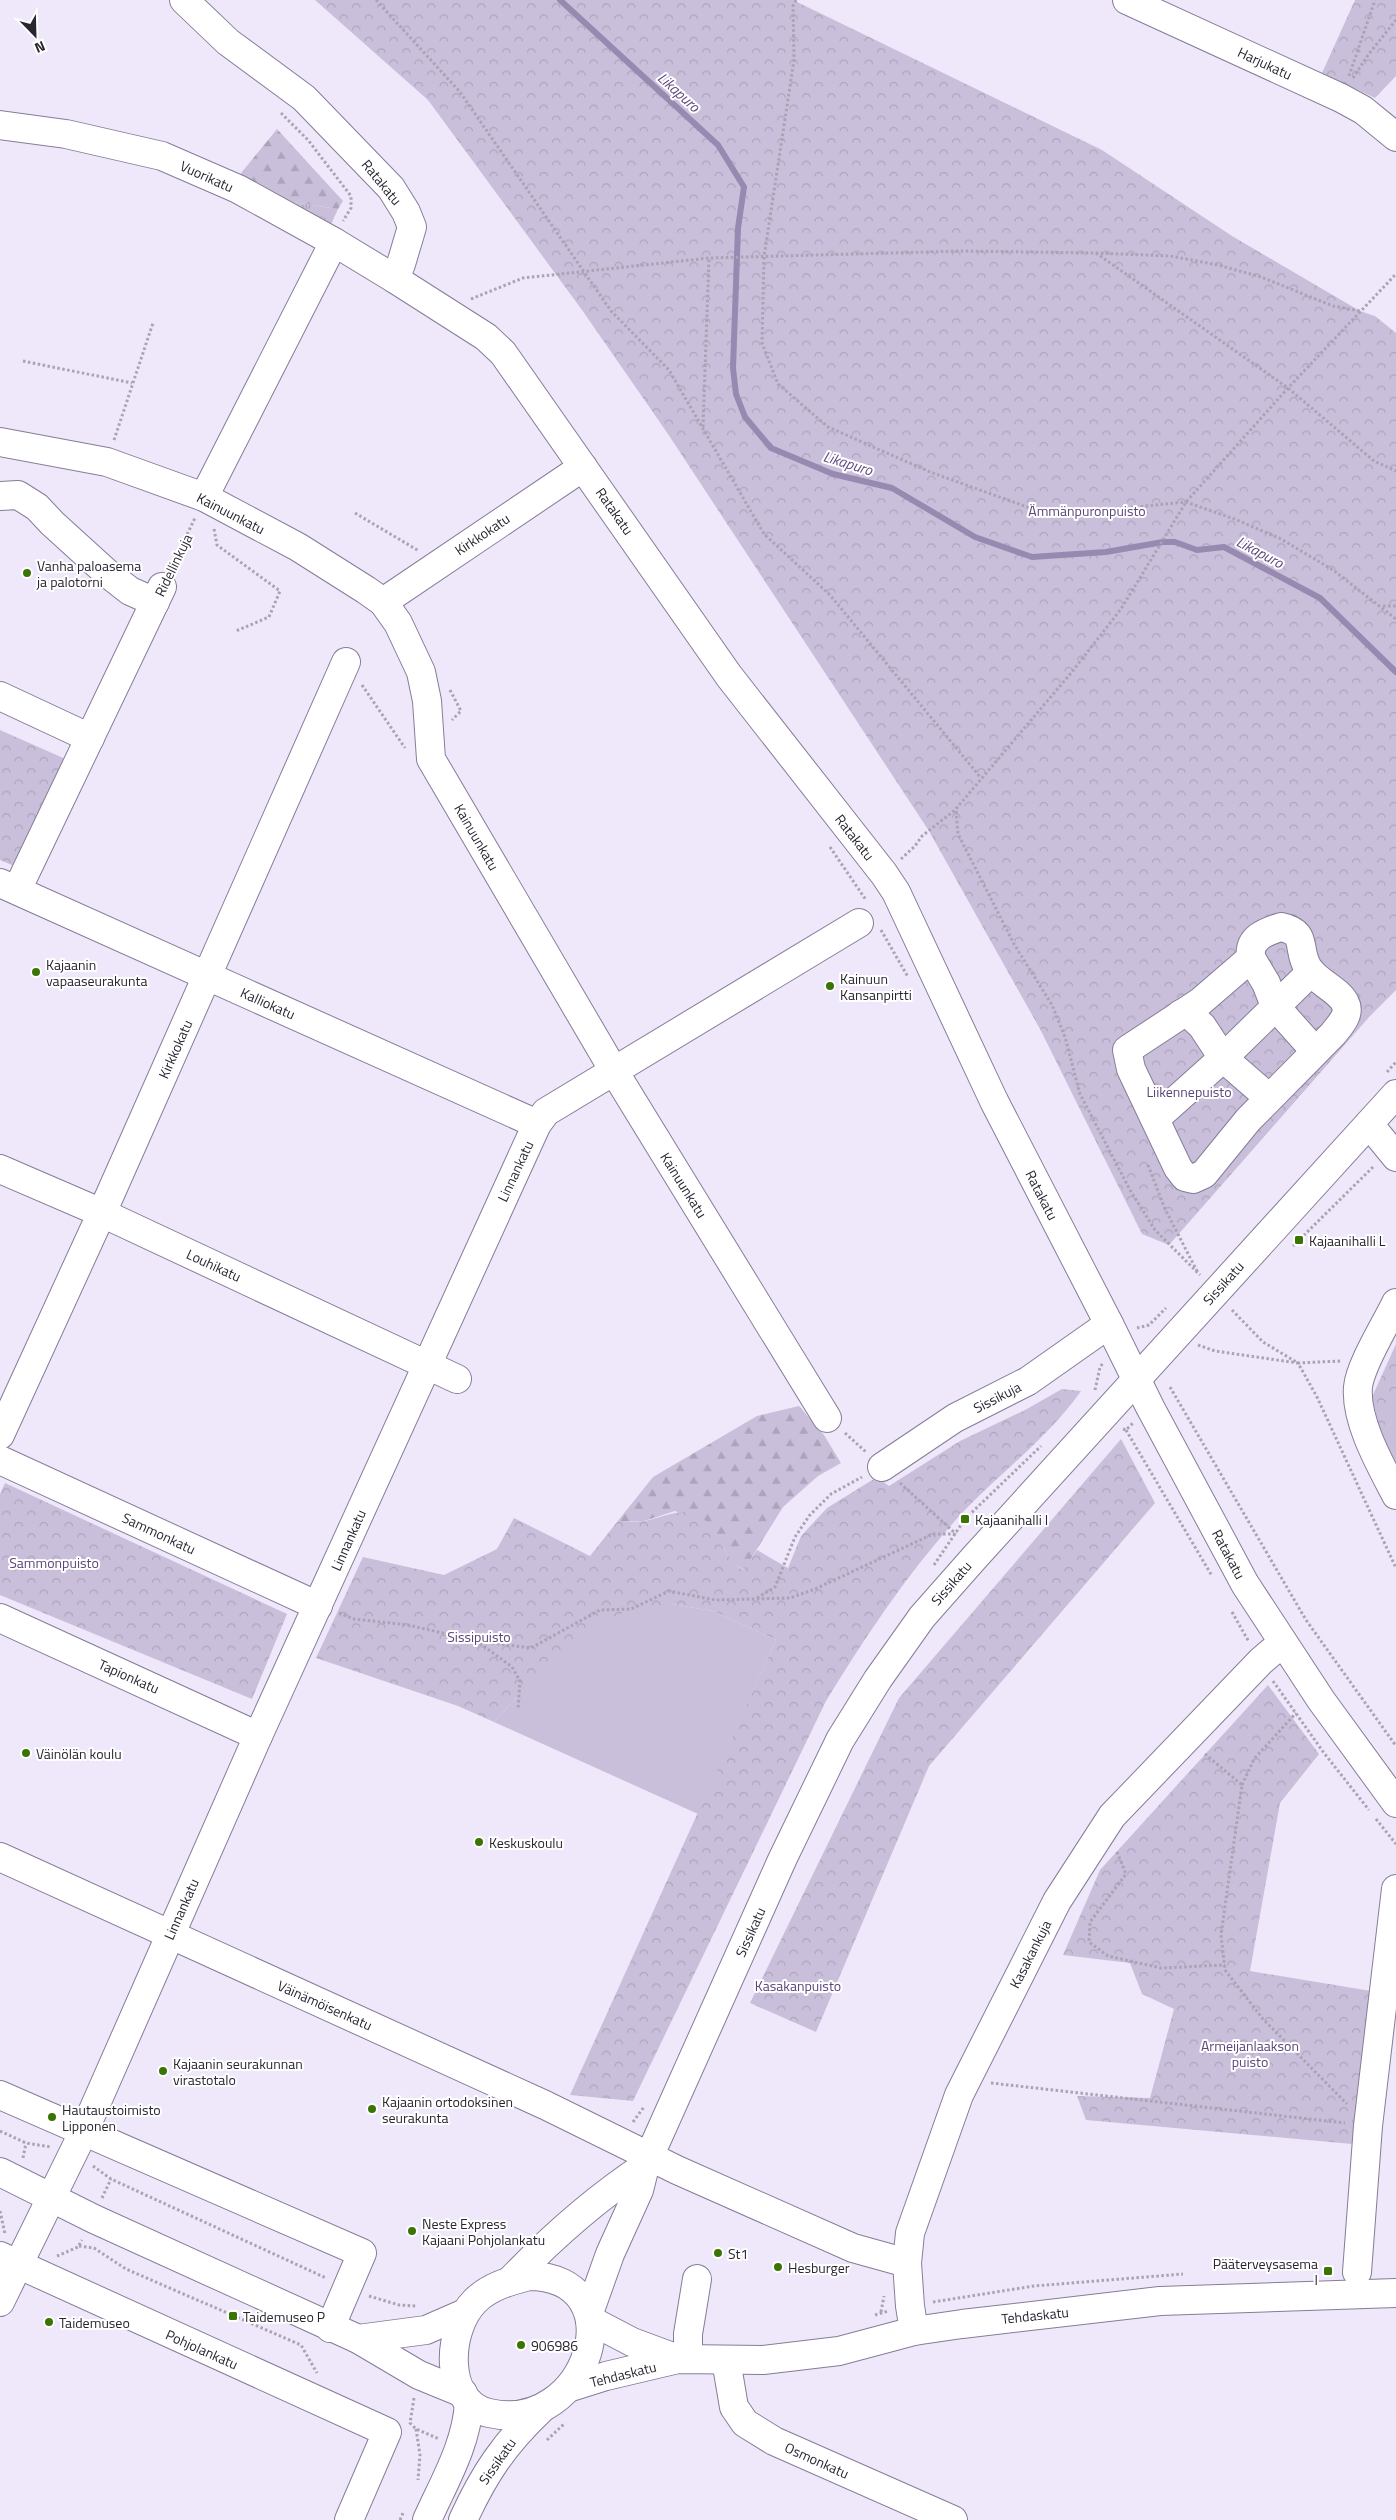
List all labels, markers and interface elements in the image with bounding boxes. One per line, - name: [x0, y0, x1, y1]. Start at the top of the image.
- north arrow: [10, 10, 60, 60]
- text: N: [32, 36, 49, 59]
- street label: Harjukatu: [1234, 41, 1296, 85]
- water label: Likapuro: [653, 67, 706, 118]
- street label: Vuorikatu: [177, 155, 237, 197]
- street label: Ratakatu: [357, 155, 407, 209]
- water label: Likapuro: [821, 445, 876, 482]
- street label: Ratakatu: [591, 483, 639, 539]
- street label: Kainuunkatu: [193, 487, 269, 539]
- park label: Ämmänpuronpuisto: [1028, 500, 1146, 521]
- street label: Kirkkokatu: [450, 508, 514, 560]
- street label: Ridellinkuja: [149, 530, 197, 600]
- water label: Likapuro: [1232, 530, 1288, 574]
- place label: Vanha paloasema ja palotorni: [36, 555, 141, 592]
- marker: Vanha paloasema ja palotorni: [21, 567, 33, 579]
- street label: Kainuunkatu: [449, 800, 505, 874]
- street label: Ratakatu: [830, 809, 880, 865]
- place label: Kajaanin vapaaseurakunta: [46, 954, 147, 991]
- marker: Kajaanin vapaaseurakunta: [30, 966, 42, 978]
- place label: Kainuun Kansanpirtti: [840, 968, 912, 1005]
- marker: Kainuun Kansanpirtti: [824, 980, 836, 992]
- street label: Kalliokatu: [237, 982, 299, 1024]
- street label: Kirkkokatu: [153, 1016, 197, 1082]
- park label: Liikennepuisto: [1146, 1081, 1232, 1102]
- street label: Linnankatu: [492, 1137, 538, 1205]
- street label: Kainuunkatu: [655, 1148, 713, 1222]
- street label: Ratakatu: [1020, 1166, 1064, 1224]
- place label: Kajaanihalli L: [1309, 1230, 1386, 1251]
- marker: Kajaanihalli L: [1293, 1234, 1305, 1246]
- street label: Louhikatu: [183, 1243, 245, 1287]
- street label: Sissikatu: [1198, 1256, 1248, 1310]
- street label: Sissikuja: [970, 1376, 1024, 1418]
- street label: Linnankatu: [325, 1506, 371, 1574]
- street label: Sammonkatu: [119, 1507, 199, 1559]
- place label: Kajaanihalli I: [975, 1509, 1048, 1530]
- marker: Kajaanihalli I: [959, 1513, 971, 1525]
- street label: Ratakatu: [1207, 1525, 1251, 1583]
- park label: Sammonpuisto: [9, 1552, 99, 1573]
- street label: Sissikatu: [926, 1556, 976, 1610]
- park label: Sissipuisto: [447, 1626, 511, 1647]
- street label: Tapionkatu: [95, 1653, 163, 1699]
- place label: Väinölän koulu: [36, 1743, 122, 1764]
- marker: Väinölän koulu: [20, 1747, 32, 1759]
- place label: Keskuskoulu: [489, 1832, 563, 1853]
- marker: Keskuskoulu: [473, 1836, 485, 1848]
- street label: Linnankatu: [158, 1875, 204, 1943]
- street label: Sissikatu: [730, 1904, 770, 1960]
- street label: Kasakankuja: [1004, 1916, 1056, 1992]
- street label: Väinämöisenkatu: [274, 1975, 376, 2035]
- park label: Kasakanpuisto: [755, 1975, 841, 1996]
- park label: Armeijanlaakson puisto: [1201, 2035, 1299, 2072]
- place label: Kajaanin seurakunnan virastotalo: [173, 2053, 303, 2090]
- marker: Kajaanin seurakunnan virastotalo: [157, 2065, 169, 2077]
- place label: Kajaanin ortodoksinen seurakunta: [382, 2091, 513, 2128]
- place label: Hautaustoimisto Lipponen: [62, 2099, 161, 2136]
- marker: Kajaanin ortodoksinen seurakunta: [366, 2103, 378, 2115]
- marker: Hautaustoimisto Lipponen: [46, 2111, 58, 2123]
- place label: Neste Express Kajaani Pohjolankatu: [422, 2213, 545, 2250]
- marker: Neste Express Kajaani Pohjolankatu: [406, 2225, 418, 2237]
- place label: St1: [728, 2243, 748, 2264]
- marker: St1: [712, 2247, 724, 2259]
- place label: Pääterveysasema I: [1213, 2253, 1318, 2290]
- place label: Hesburger: [788, 2257, 850, 2278]
- marker: Hesburger: [772, 2261, 784, 2273]
- marker: Pääterveysasema I: [1322, 2265, 1334, 2277]
- street label: Tehdaskatu: [1000, 2301, 1070, 2329]
- place label: Taidemuseo P: [243, 2306, 325, 2327]
- marker: Taidemuseo P: [227, 2310, 239, 2322]
- place label: Taidemuseo: [59, 2312, 130, 2333]
- marker: Taidemuseo: [43, 2316, 55, 2328]
- street label: Pohjolankatu: [162, 2324, 242, 2374]
- place label: 906986: [531, 2335, 578, 2356]
- marker: 906986: [515, 2339, 527, 2351]
- street label: Tehdaskatu: [588, 2356, 658, 2392]
- street label: Sissikatu: [473, 2433, 521, 2489]
- street label: Osmonkatu: [781, 2436, 853, 2484]

